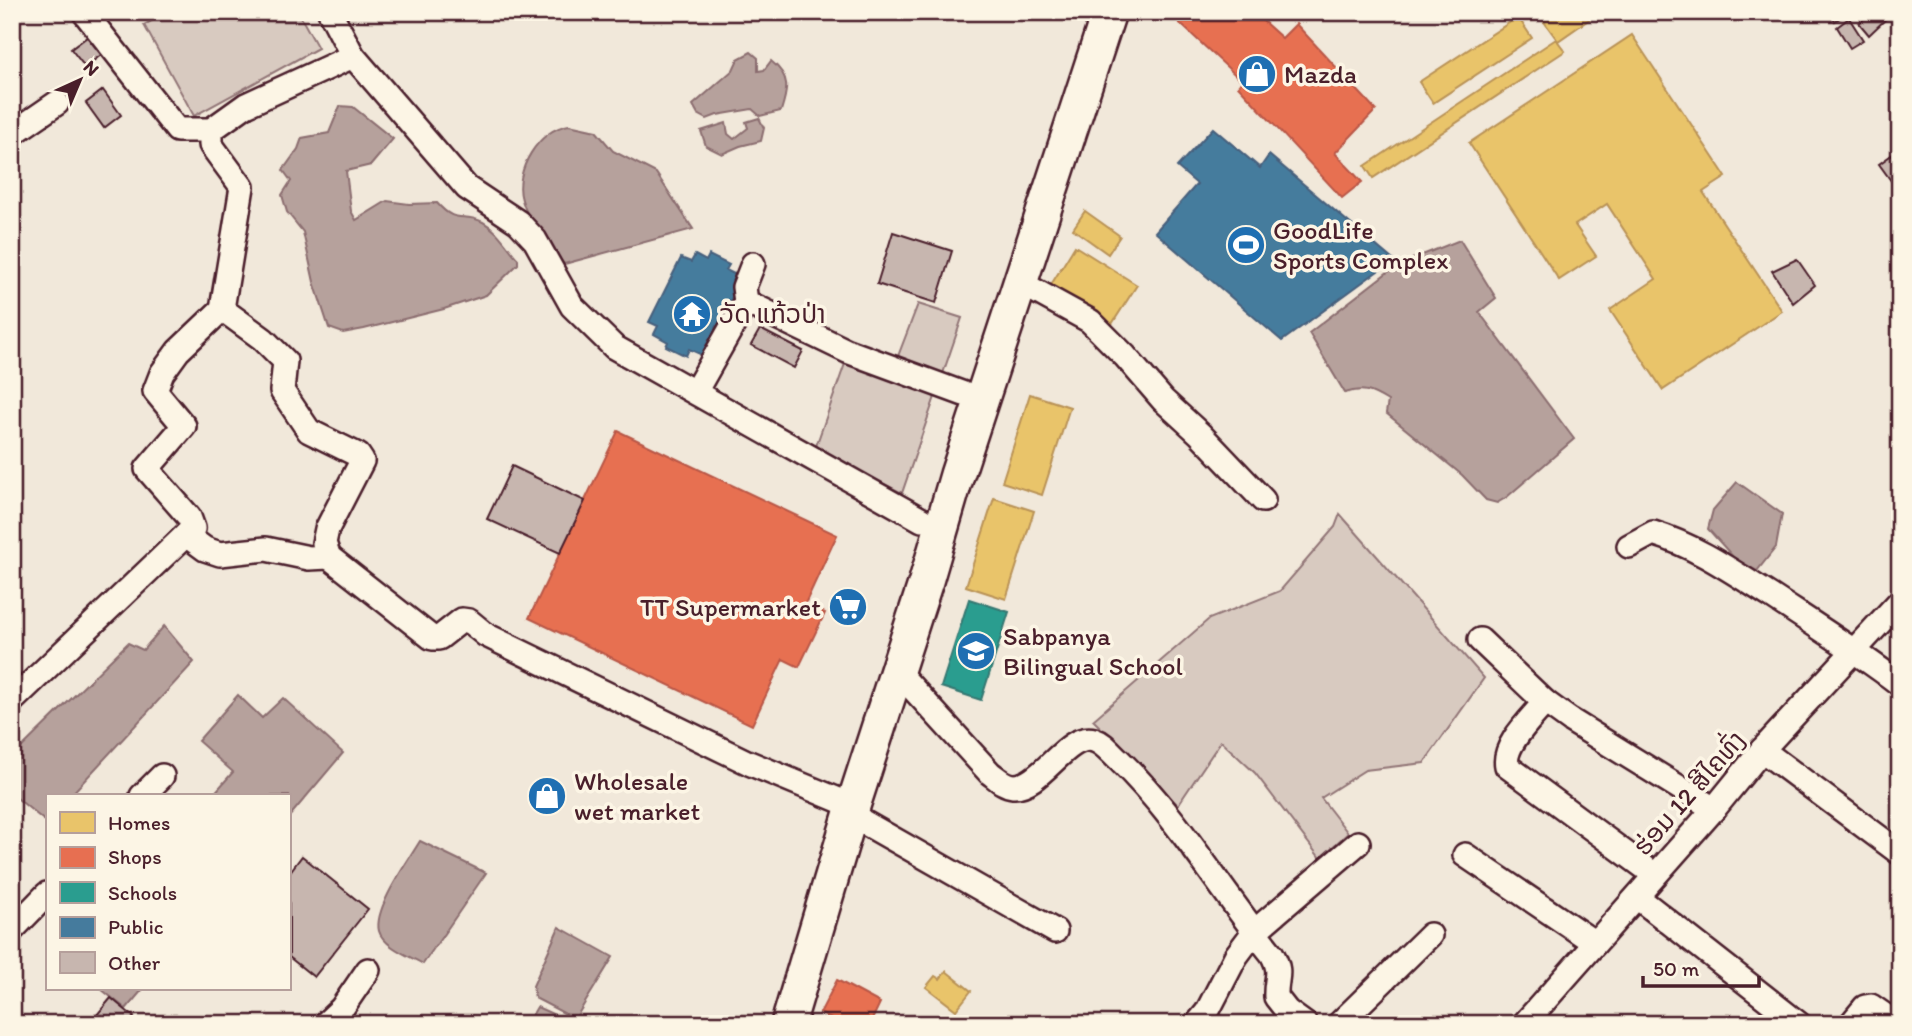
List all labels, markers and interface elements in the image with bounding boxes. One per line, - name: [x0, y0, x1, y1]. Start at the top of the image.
- north arrow: [46, 46, 116, 116]
- shop icon: Mazda: [1236, 53, 1278, 95]
- text: N: [79, 55, 104, 81]
- place label: Mazda: [1284, 58, 1357, 90]
- place label: GoodLife Sports Complex: [1273, 214, 1448, 276]
- sports icon: GoodLife Sports Complex: [1225, 224, 1267, 266]
- temple icon: ວັດ ແກ້ວປ່າ: [671, 293, 713, 335]
- place label: ວັດ ແກ້ວປ່າ: [719, 298, 826, 330]
- supermarket icon: TT Supermarket: [827, 586, 869, 628]
- place label: TT Supermarket: [640, 591, 821, 623]
- place label: Sabpanya Bilingual School: [1003, 620, 1183, 682]
- school or university icon: Sabpanya Bilingual School: [955, 630, 997, 672]
- street label: ຮ່ອມ 12 ສີໄຄທົ່ງ: [1624, 722, 1752, 862]
- place label: Wholesale wet market: [574, 765, 700, 827]
- shop icon: Wholesale wet market: [526, 775, 568, 817]
- legend: [46, 794, 290, 990]
- text: Homes: [108, 810, 170, 835]
- text: Shops: [108, 844, 162, 869]
- text: Schools: [108, 880, 177, 905]
- text: Public: [108, 914, 164, 939]
- scale bar: [1643, 945, 1758, 989]
- text: Other: [108, 950, 161, 975]
- text: 50 m: [1653, 956, 1700, 981]

